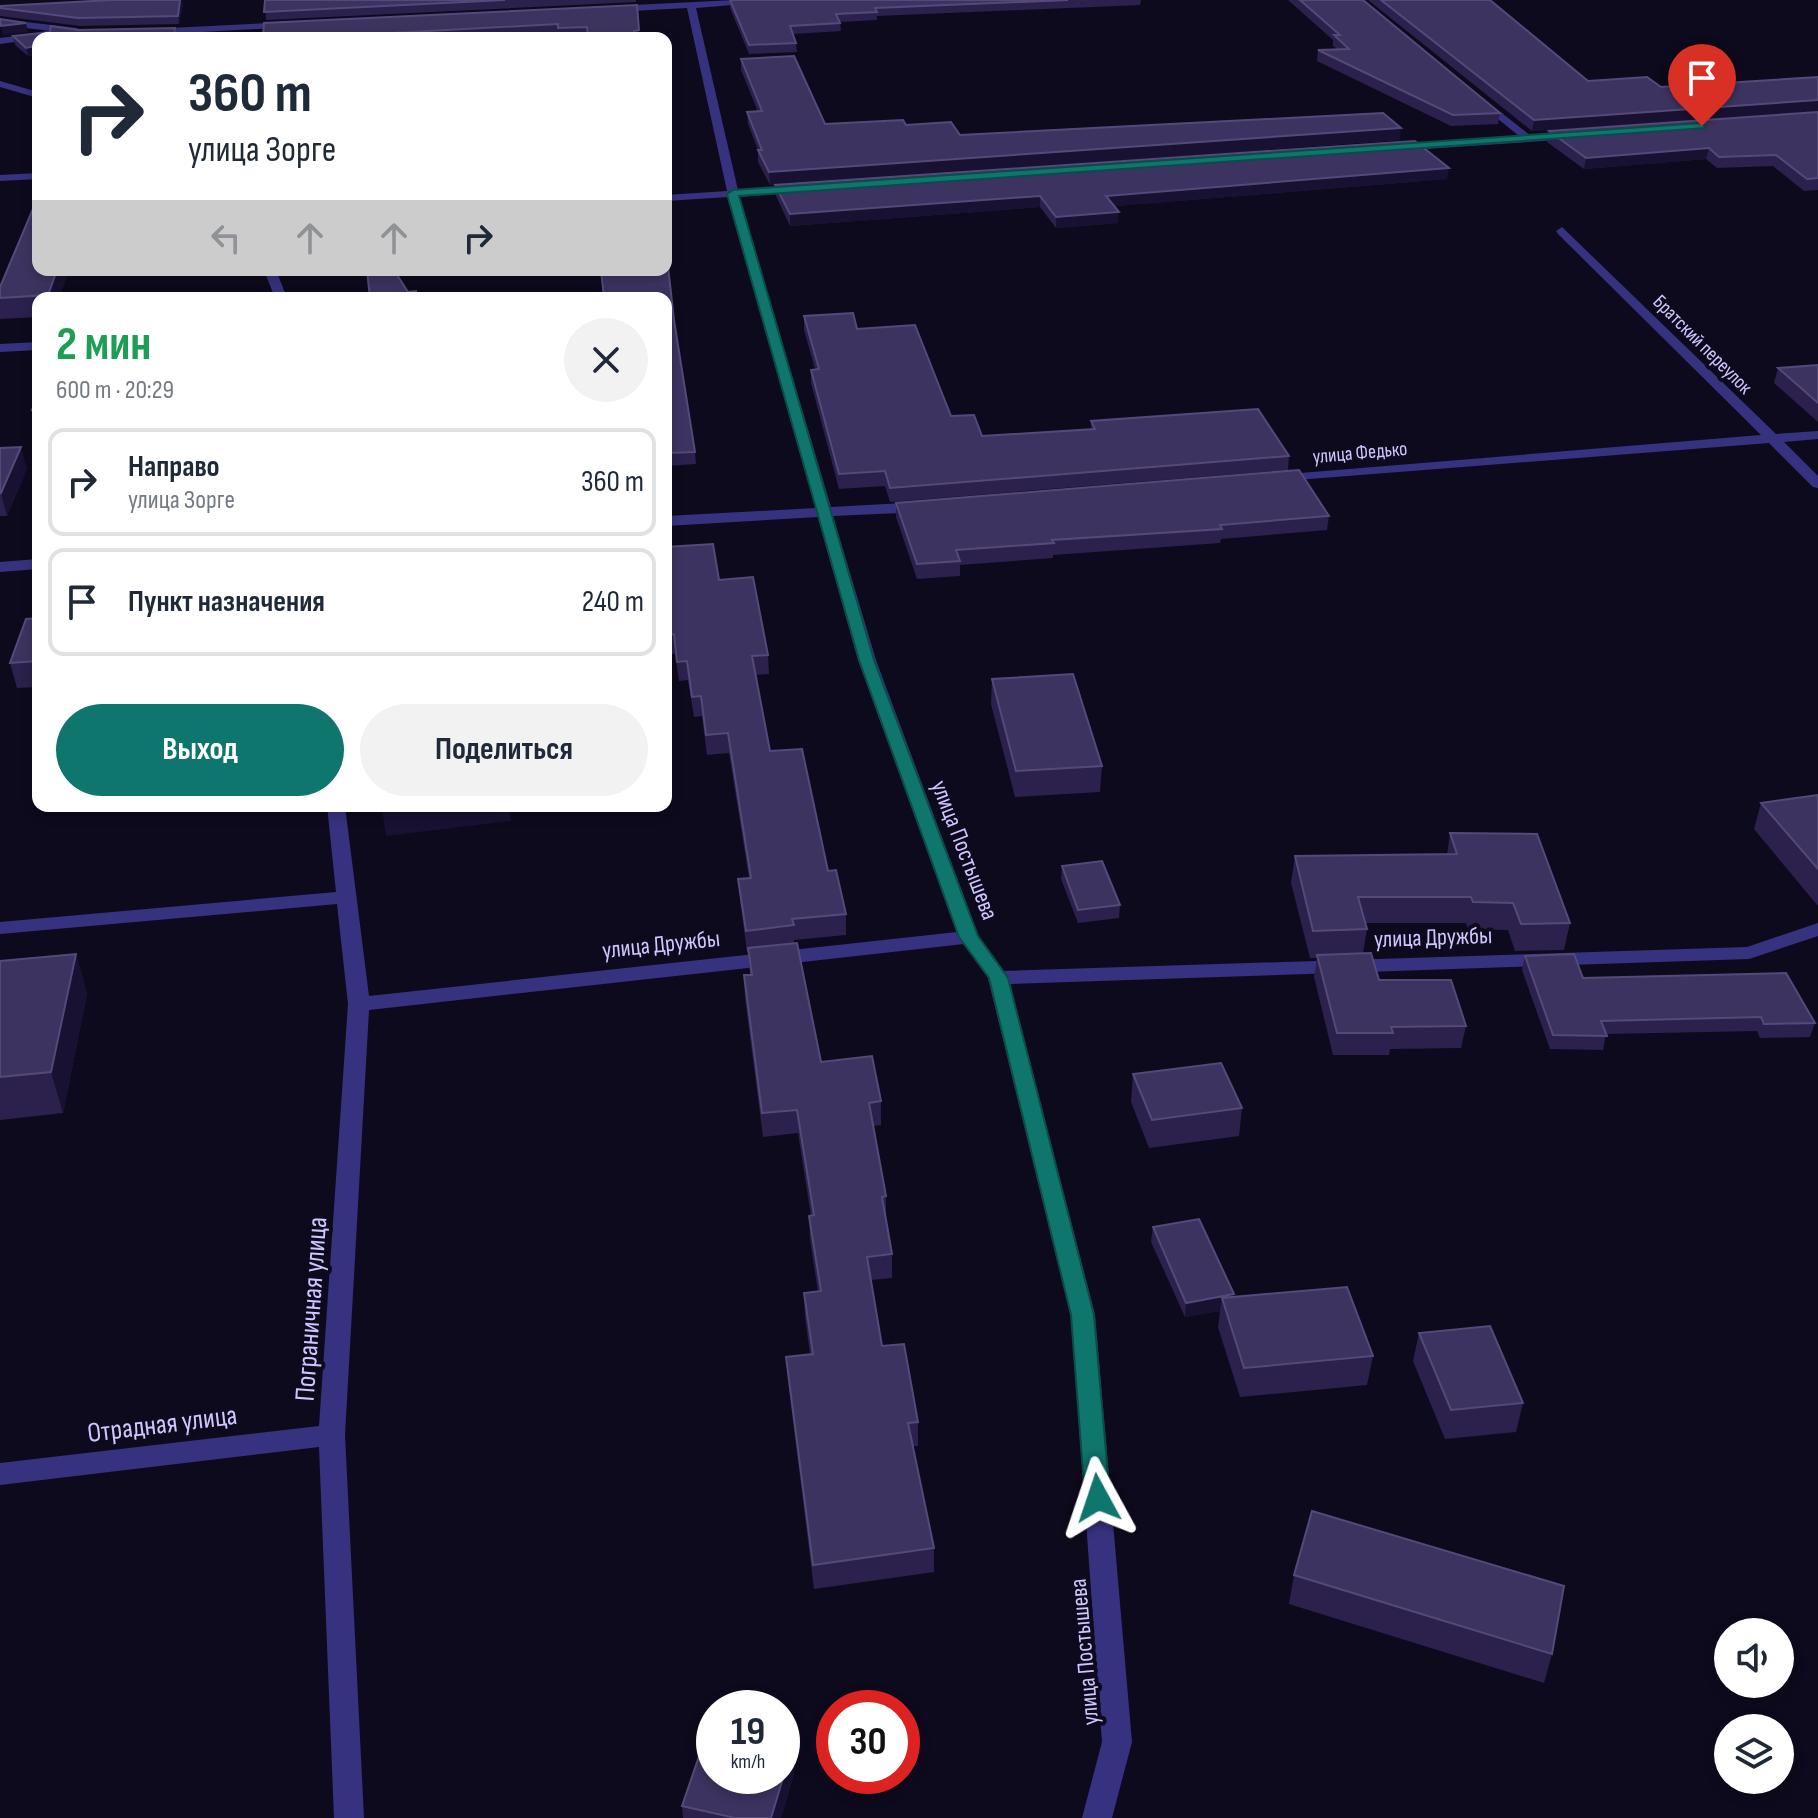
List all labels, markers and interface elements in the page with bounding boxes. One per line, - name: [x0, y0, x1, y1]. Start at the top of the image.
- pin: [1668, 44, 1736, 126]
- icon: arrive: [1680, 56, 1724, 100]
- text: 360 m: [188, 61, 312, 128]
- icon: right: [56, 64, 160, 168]
- text: улица Зорге: [188, 129, 336, 172]
- icon: left: [204, 216, 248, 260]
- icon: ahead: [288, 216, 332, 260]
- icon: ahead: [372, 216, 416, 260]
- icon: right: [456, 216, 500, 260]
- street label: Братский переулок: [1648, 290, 1757, 400]
- text: 2 мин: [56, 316, 151, 373]
- button: close: [564, 318, 648, 402]
- text: 600 m · 20:29: [56, 375, 174, 406]
- street label: улица Федько: [1312, 437, 1408, 469]
- text: Направо: [128, 449, 220, 485]
- icon: right: [60, 460, 104, 504]
- text: 360 m: [581, 464, 644, 500]
- text: улица Зорге: [128, 485, 235, 516]
- icon: arrive: [60, 580, 104, 624]
- text: Пункт назначения: [128, 584, 325, 620]
- text: 240 m: [582, 584, 644, 620]
- button: Выход: [56, 704, 344, 796]
- button: Поделиться: [360, 704, 648, 796]
- street label: улица Постышева: [925, 776, 1004, 924]
- street label: улица Дружбы: [1373, 921, 1493, 954]
- street label: улица Дружбы: [601, 924, 721, 965]
- street label: Пограничная улица: [289, 1216, 334, 1402]
- street label: Отрадная улица: [85, 1399, 239, 1450]
- position arrow: [1056, 1456, 1140, 1540]
- street label: улица Постышева: [1064, 1577, 1105, 1726]
- map controls: [1714, 1618, 1794, 1794]
- button: sound: [1714, 1618, 1794, 1698]
- speed limit sign: 30: [816, 1690, 920, 1794]
- text: 19: [731, 1708, 765, 1756]
- button: layers: [1714, 1714, 1794, 1794]
- text: km/h: [731, 1750, 765, 1774]

